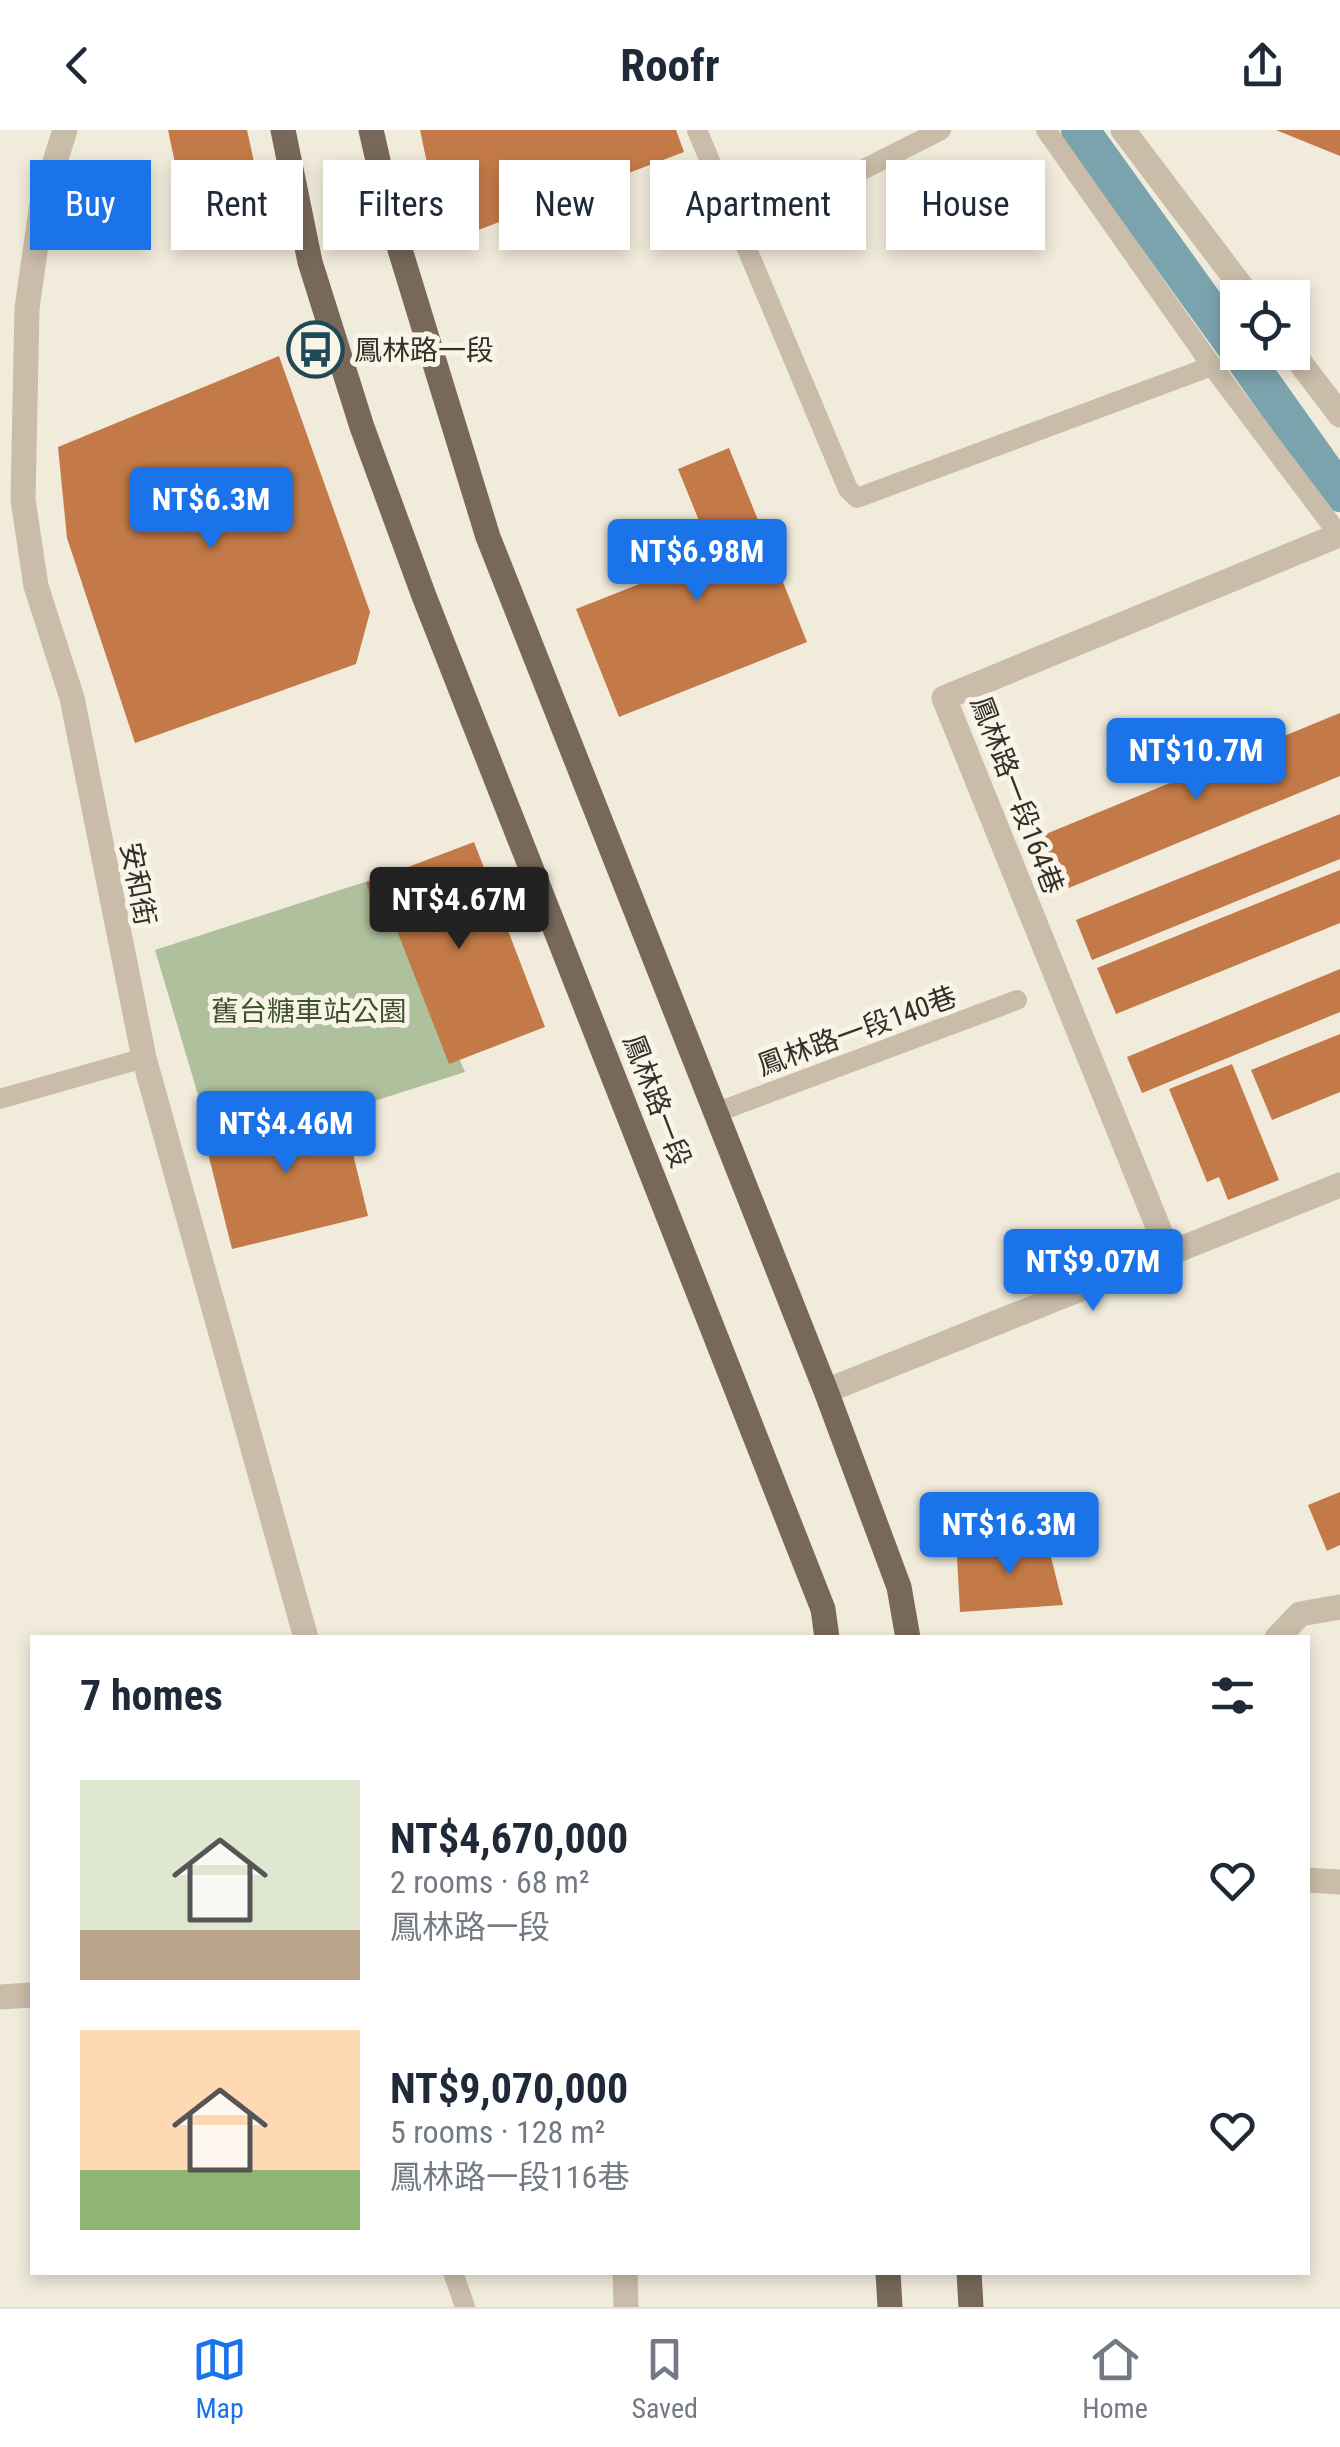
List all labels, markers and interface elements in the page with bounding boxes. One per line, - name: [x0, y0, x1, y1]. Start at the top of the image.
- icon: back: [50, 38, 105, 93]
- icon: share: [1235, 38, 1290, 93]
- text: Roofr: [620, 39, 720, 92]
- chip: Buy: [30, 160, 151, 250]
- chip: Rent: [171, 160, 303, 250]
- chip: Filters: [323, 160, 479, 250]
- chip: New: [499, 160, 630, 250]
- chip: Apartment: [650, 160, 866, 250]
- chip: House: [886, 160, 1045, 250]
- map controls: [1220, 280, 1310, 370]
- button: locate: [1220, 280, 1310, 370]
- bus stop icon: 鳳林路一段: [285, 320, 345, 380]
- place label: 鳳林路一段: [354, 334, 494, 367]
- pin: NT$6.3M: [119, 467, 303, 552]
- text: NT$6.3M: [152, 480, 270, 518]
- pin: NT$6.98M: [594, 519, 800, 604]
- text: NT$6.98M: [630, 532, 764, 570]
- street label: 鳳林路一段164巷: [964, 691, 1070, 899]
- pin: NT$10.7M: [1093, 718, 1299, 803]
- text: NT$10.7M: [1129, 731, 1263, 769]
- street label: 安和街: [114, 840, 162, 928]
- pin: NT$4.67M: [356, 867, 562, 952]
- text: NT$4.67M: [392, 880, 526, 918]
- street label: 鳳林路一段140巷: [753, 980, 961, 1082]
- park label: 舊台糖車站公園: [211, 995, 407, 1028]
- street label: 鳳林路一段: [617, 1030, 697, 1172]
- pin: NT$4.46M: [183, 1091, 389, 1176]
- text: NT$4.46M: [219, 1104, 353, 1142]
- pin: NT$9.07M: [990, 1229, 1196, 1314]
- text: NT$9.07M: [1026, 1242, 1160, 1280]
- pin: NT$16.3M: [906, 1492, 1112, 1577]
- text: NT$16.3M: [942, 1505, 1076, 1543]
- icon: filters: [1205, 1668, 1260, 1723]
- text: 7 homes: [80, 1671, 223, 1720]
- text: NT$4,670,000: [390, 1814, 628, 1863]
- icon: home: [160, 1820, 280, 1940]
- icon: heart: [1205, 1853, 1260, 1908]
- text: 2 rooms · 68 m²: [390, 1863, 589, 1901]
- text: 鳳林路一段: [390, 1908, 550, 1946]
- text: NT$9,070,000: [390, 2064, 628, 2113]
- icon: home: [160, 2070, 280, 2190]
- icon: heart: [1205, 2103, 1260, 2158]
- text: 5 rooms · 128 m²: [390, 2113, 605, 2151]
- text: 鳳林路一段116巷: [390, 2158, 629, 2196]
- tab: Map: [192, 2332, 247, 2425]
- tab: Saved: [631, 2332, 698, 2425]
- tab: Home: [1082, 2332, 1148, 2425]

